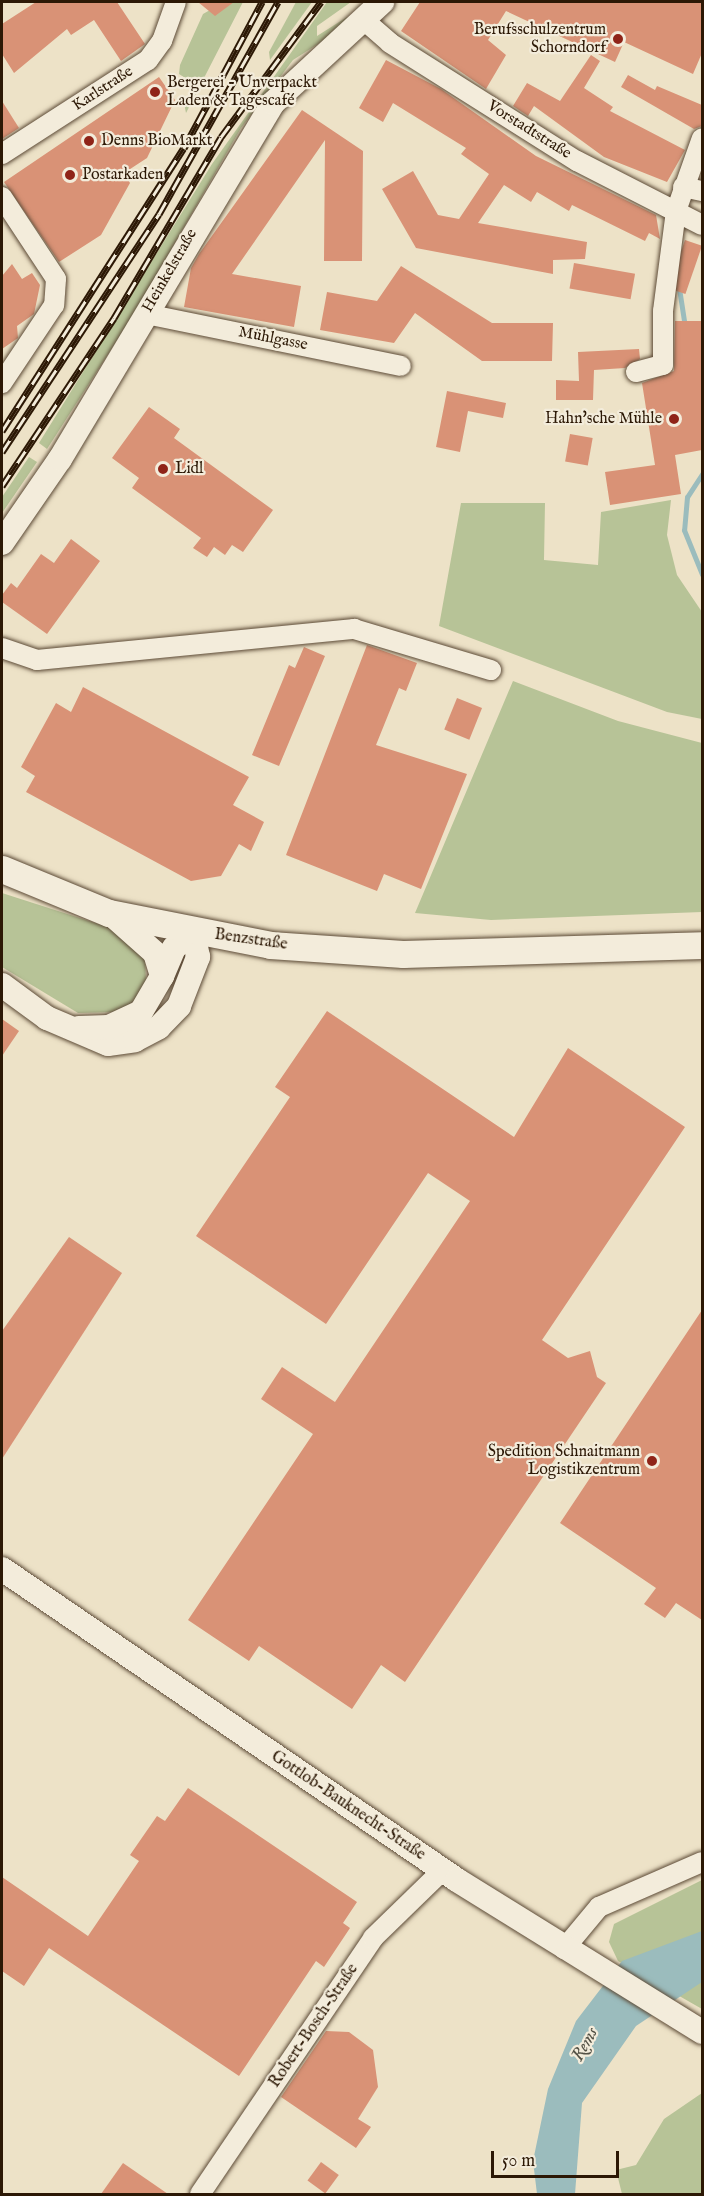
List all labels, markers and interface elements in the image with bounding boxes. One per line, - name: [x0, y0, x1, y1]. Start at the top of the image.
- place label: Berufsschulzentrum Schorndorf: [474, 20, 606, 58]
- marker: Berufsschulzentrum Schorndorf: [611, 32, 625, 46]
- street label: Karlstraße: [69, 62, 137, 116]
- place label: Bergerei - Unverpackt Laden & Tagescafé: [167, 73, 317, 111]
- marker: Bergerei - Unverpackt Laden & Tagescafé: [148, 85, 162, 99]
- street label: Vorstadtstraße: [483, 97, 575, 163]
- place label: Denns BioMarkt: [101, 131, 212, 151]
- marker: Denns BioMarkt: [82, 134, 96, 148]
- place label: Postarkaden: [82, 165, 163, 185]
- marker: Postarkaden: [63, 168, 77, 182]
- street label: Heinkelstraße: [138, 226, 202, 316]
- street label: Mühlgasse: [237, 323, 309, 355]
- place label: Hahn'sche Mühle: [545, 409, 662, 429]
- marker: Hahn'sche Mühle: [667, 412, 681, 426]
- place label: Lidl: [175, 459, 204, 479]
- marker: Lidl: [156, 462, 170, 476]
- street label: Benzstraße: [213, 925, 289, 955]
- place label: Spedition Schnaitmann Logistikzentrum: [488, 1442, 640, 1480]
- marker: Spedition Schnaitmann Logistikzentrum: [645, 1454, 659, 1468]
- street label: Gottlob-Bauknecht-Straße: [267, 1747, 429, 1865]
- street label: Robert-Bosch-Straße: [265, 1960, 363, 2092]
- water label: Rems: [568, 2024, 604, 2066]
- scale bar: [494, 2139, 622, 2177]
- text: 50 m: [502, 2150, 535, 2173]

